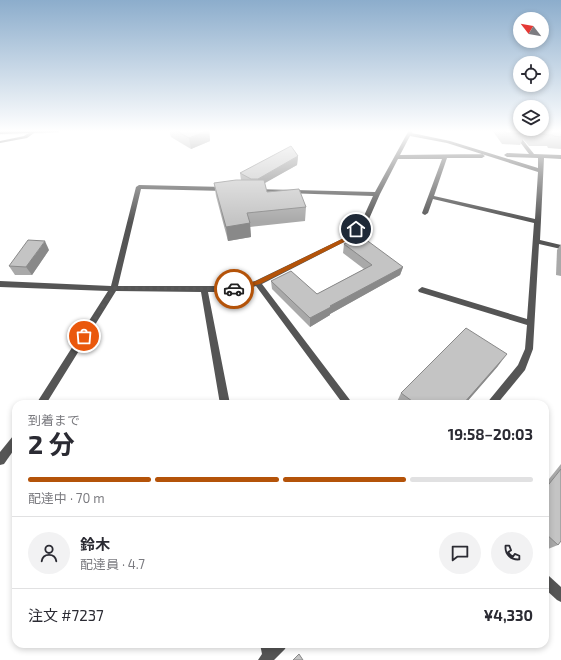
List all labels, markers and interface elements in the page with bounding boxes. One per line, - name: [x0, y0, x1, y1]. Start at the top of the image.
- north arrow: [513, 12, 549, 48]
- map controls: [513, 12, 549, 136]
- button: locate: [513, 56, 549, 92]
- button: layers: [513, 100, 549, 136]
- pin: [339, 212, 373, 246]
- icon: home: [345, 218, 367, 240]
- courier: [214, 269, 254, 309]
- icon: car: [223, 278, 245, 300]
- pin: [67, 319, 101, 353]
- icon: bag: [73, 325, 95, 347]
- text: 到着まで: [28, 412, 80, 428]
- text: 19:58–20:03: [448, 425, 533, 443]
- text: 2 分: [28, 428, 75, 459]
- text: 配達中 · 70 m: [28, 490, 105, 506]
- button: person: [28, 532, 70, 574]
- button: chat: [439, 532, 481, 574]
- button: phone: [491, 532, 533, 574]
- text: 鈴木: [80, 535, 110, 553]
- text: 配達員 · 4.7: [80, 556, 145, 572]
- text: 注文 #7237: [28, 606, 104, 624]
- text: ¥4,330: [483, 606, 533, 624]

